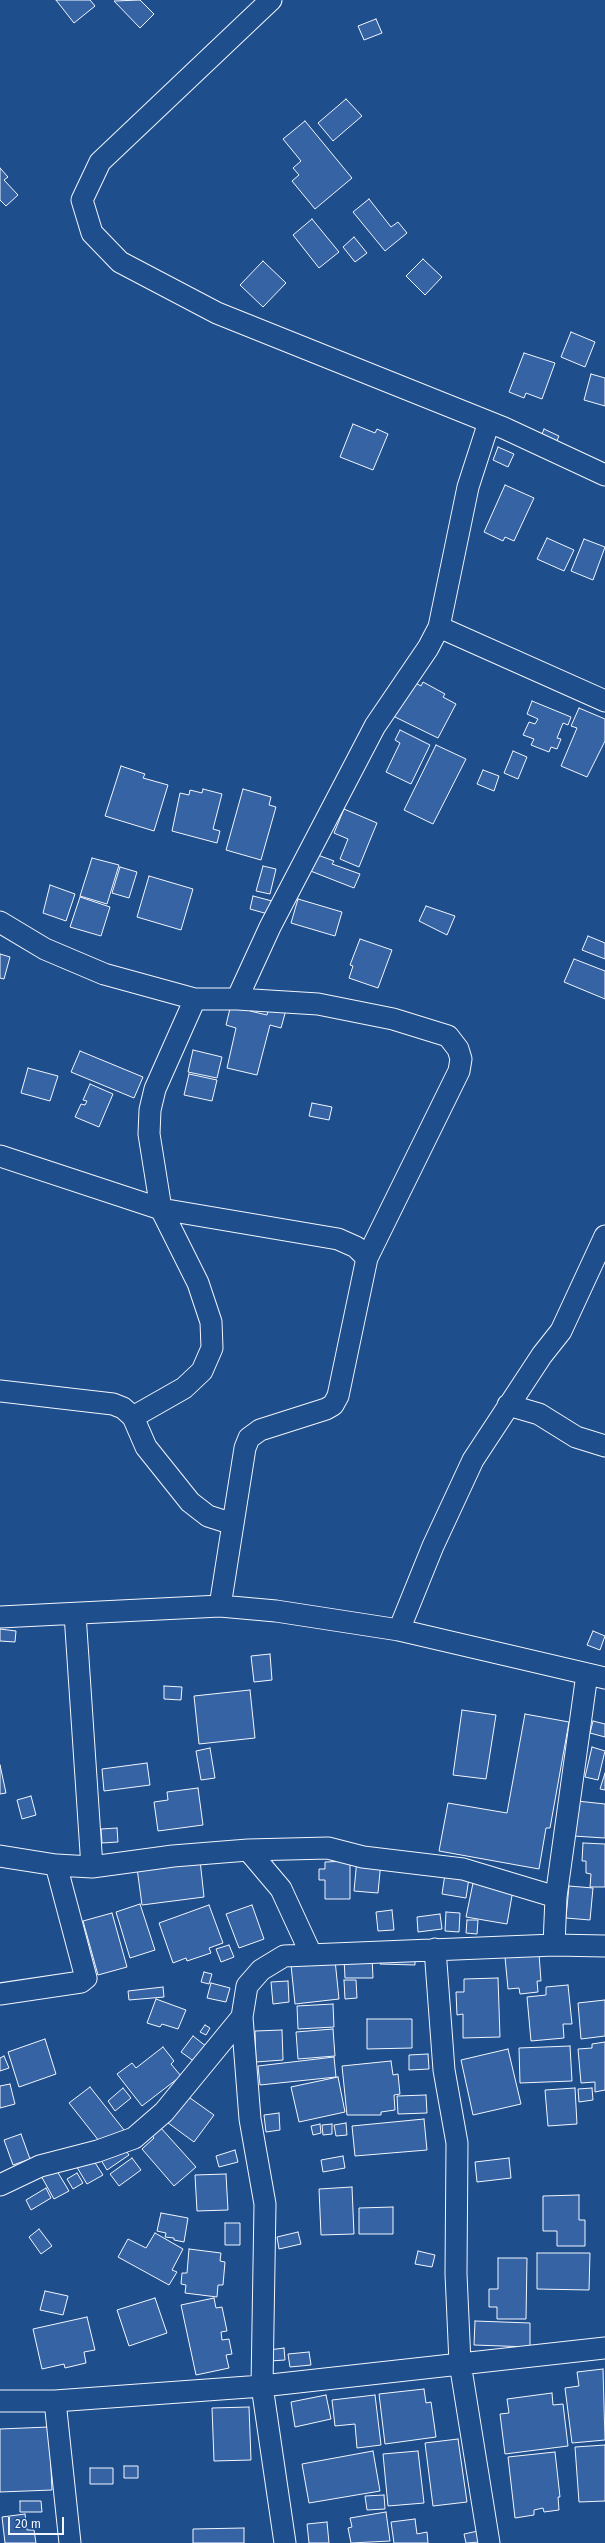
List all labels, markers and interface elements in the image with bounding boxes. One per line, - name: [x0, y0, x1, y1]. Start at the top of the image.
- scale bar: [10, 2509, 66, 2535]
- text: 20 m: [15, 2517, 41, 2531]

